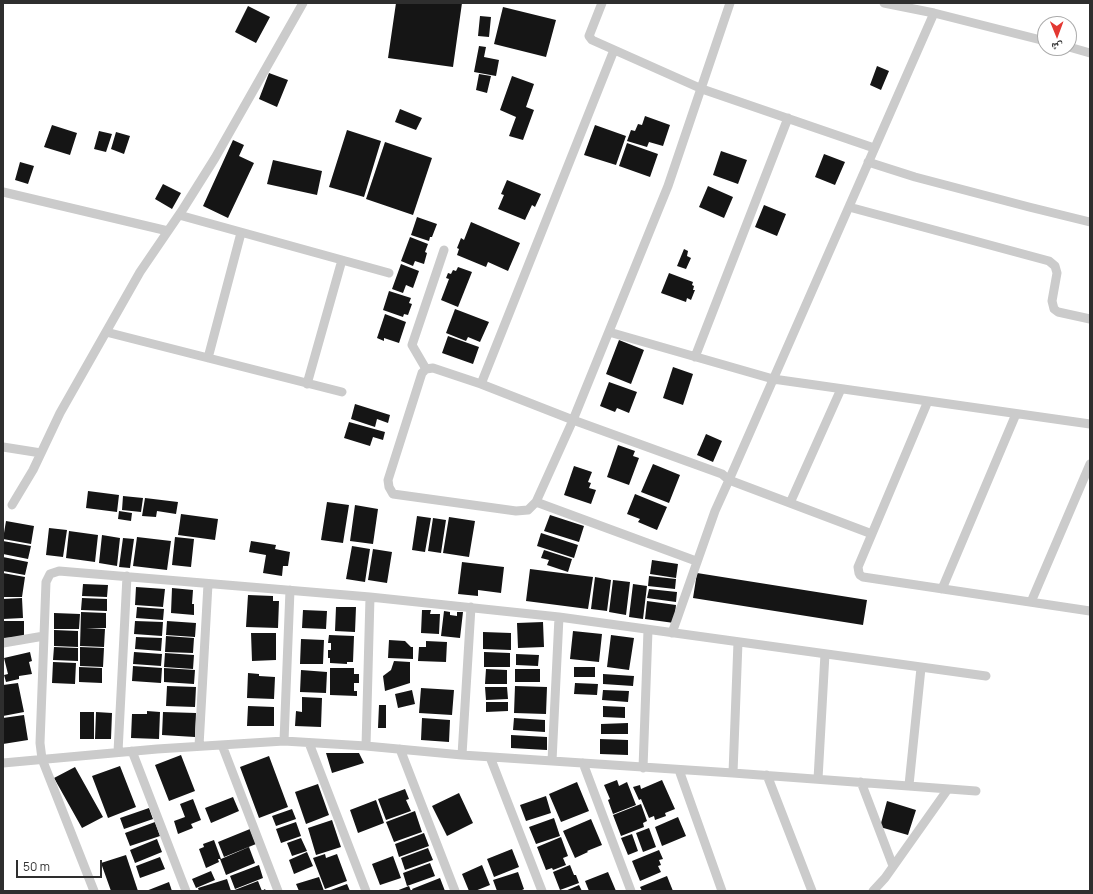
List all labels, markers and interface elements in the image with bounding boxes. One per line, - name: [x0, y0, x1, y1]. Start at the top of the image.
- north arrow: [1037, 16, 1077, 56]
- text: ش: [1051, 40, 1063, 55]
- scale bar: [18, 852, 104, 878]
- text: 50 m: [23, 858, 50, 875]

